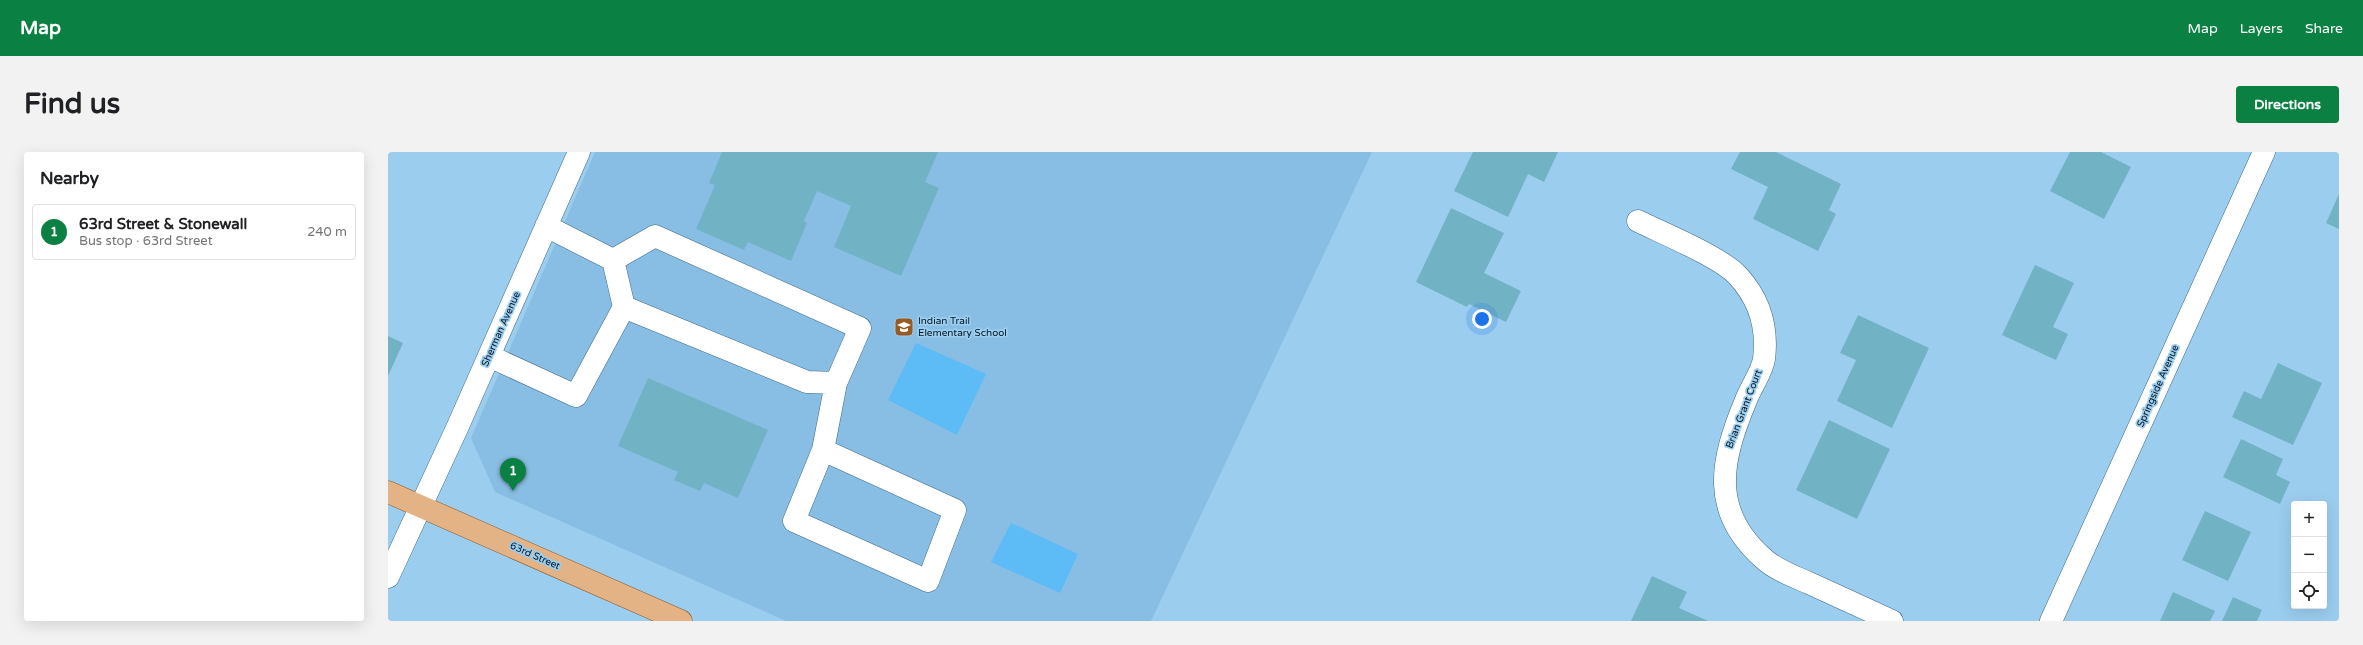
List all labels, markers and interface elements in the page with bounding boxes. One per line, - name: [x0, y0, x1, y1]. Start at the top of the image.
- text: Map: [20, 17, 61, 39]
- text: Map: [2188, 20, 2218, 37]
- text: Layers: [2240, 20, 2283, 37]
- text: Share: [2305, 20, 2343, 37]
- button: Directions: [2236, 86, 2339, 123]
- text: Find us: [24, 87, 120, 121]
- text: Nearby: [40, 168, 99, 189]
- text: 63rd Street & Stonewall: [79, 215, 247, 233]
- text: 1: [50, 224, 58, 240]
- text: 240 m: [307, 224, 347, 240]
- text: Bus stop · 63rd Street: [79, 233, 213, 249]
- street label: Sherman Avenue: [479, 289, 523, 368]
- your location: [1472, 309, 1492, 329]
- place label: Indian Trail Elementary School: [918, 315, 1007, 339]
- school or university icon: Indian Trail Elementary School: [893, 316, 915, 338]
- street label: Springside Avenue: [2134, 343, 2182, 429]
- street label: Brian Grant Court: [1723, 368, 1765, 450]
- pin: 1: [500, 458, 526, 491]
- map controls: [2291, 501, 2327, 609]
- button: +: [2291, 501, 2327, 537]
- button: −: [2291, 537, 2327, 573]
- street label: 63rd Street: [508, 540, 562, 572]
- button: locate: [2291, 573, 2327, 609]

